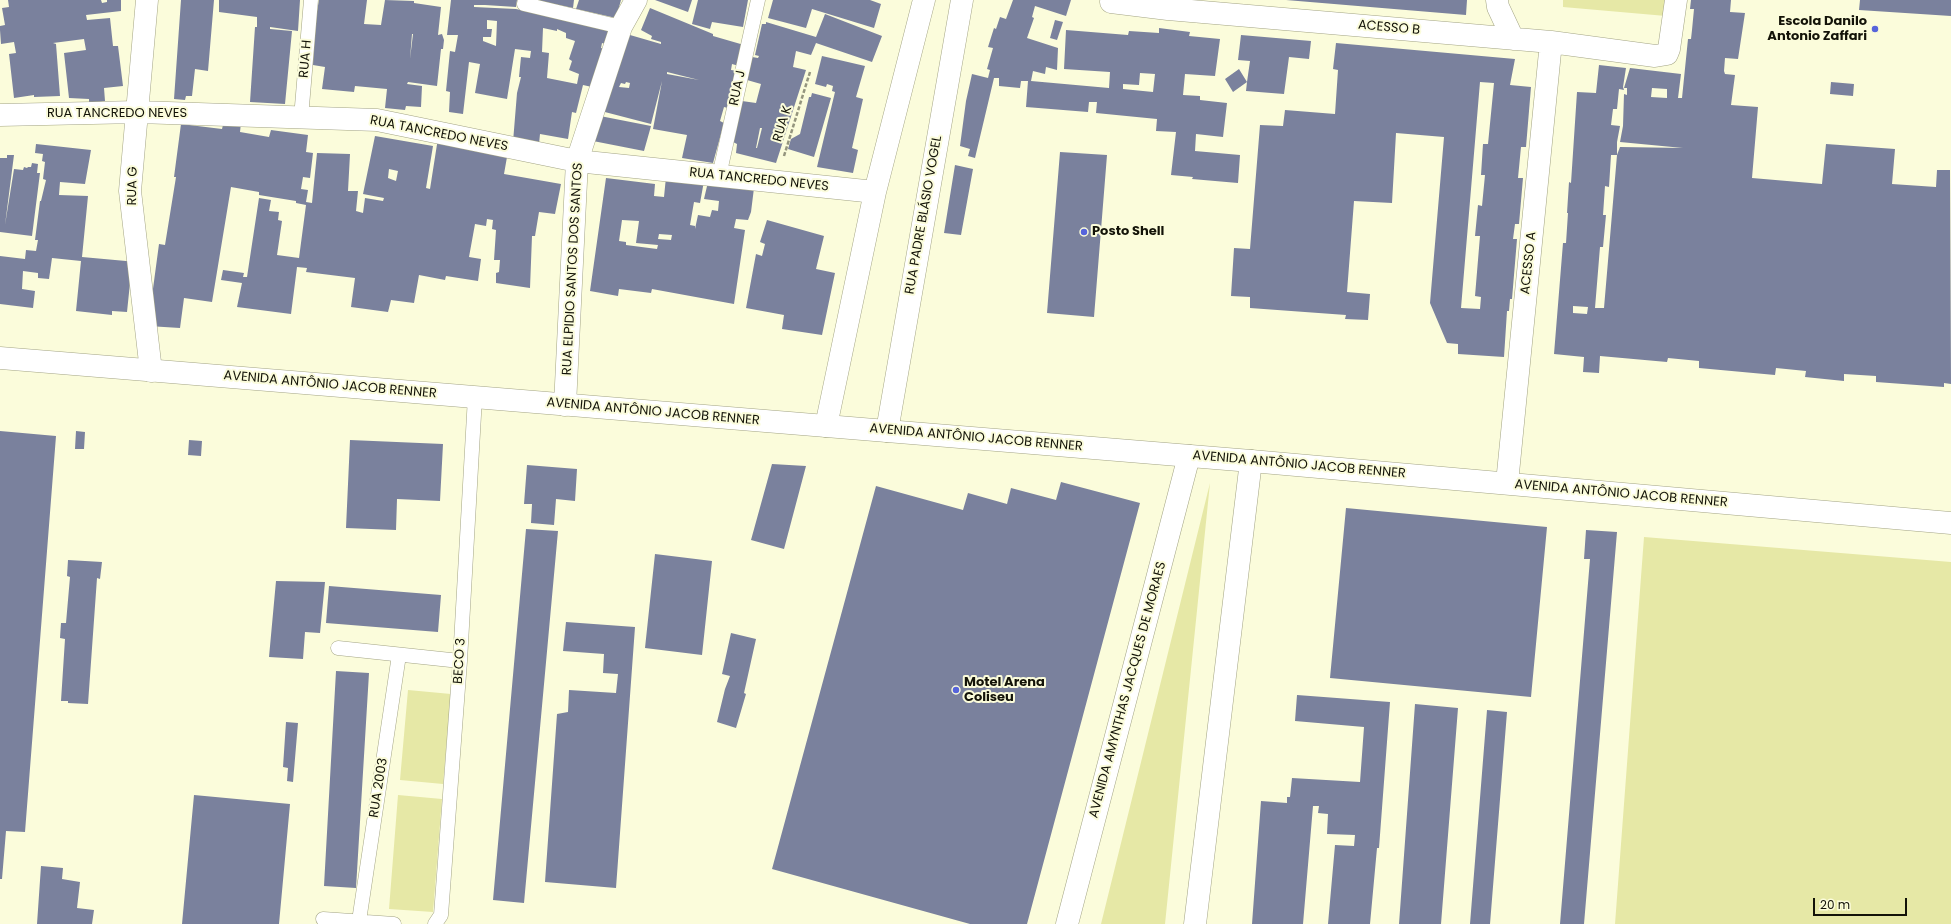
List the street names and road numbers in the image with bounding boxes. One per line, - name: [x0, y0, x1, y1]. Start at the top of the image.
- street label: ACESSO B: [1357, 18, 1421, 38]
- street label: RUA H: [297, 39, 315, 79]
- street label: RUA J: [727, 69, 749, 107]
- street label: RUA K: [770, 104, 796, 144]
- street label: RUA TANCREDO NEVES: [47, 106, 187, 122]
- street label: RUA TANCREDO NEVES: [369, 113, 509, 155]
- street label: RUA PADRE BLÁSIO VOGEL: [902, 135, 946, 295]
- street label: RUA ELPIDIO SANTOS DOS SANTOS: [560, 162, 586, 376]
- street label: RUA TANCREDO NEVES: [688, 165, 830, 195]
- street label: RUA G: [125, 166, 141, 206]
- street label: ACESSO A: [1518, 231, 1540, 295]
- street label: AVENIDA ANTÔNIO JACOB RENNER: [223, 368, 437, 402]
- street label: AVENIDA ANTÔNIO JACOB RENNER: [546, 395, 760, 429]
- street label: AVENIDA ANTÔNIO JACOB RENNER: [869, 421, 1083, 455]
- street label: AVENIDA ANTÔNIO JACOB RENNER: [1192, 448, 1406, 482]
- street label: AVENIDA ANTÔNIO JACOB RENNER: [1514, 477, 1728, 511]
- street label: AVENIDA AMYNTHAS JACQUES DE MORAES: [1086, 560, 1170, 820]
- street label: BECO 3: [451, 638, 469, 684]
- street label: RUA 2003: [367, 757, 391, 819]

